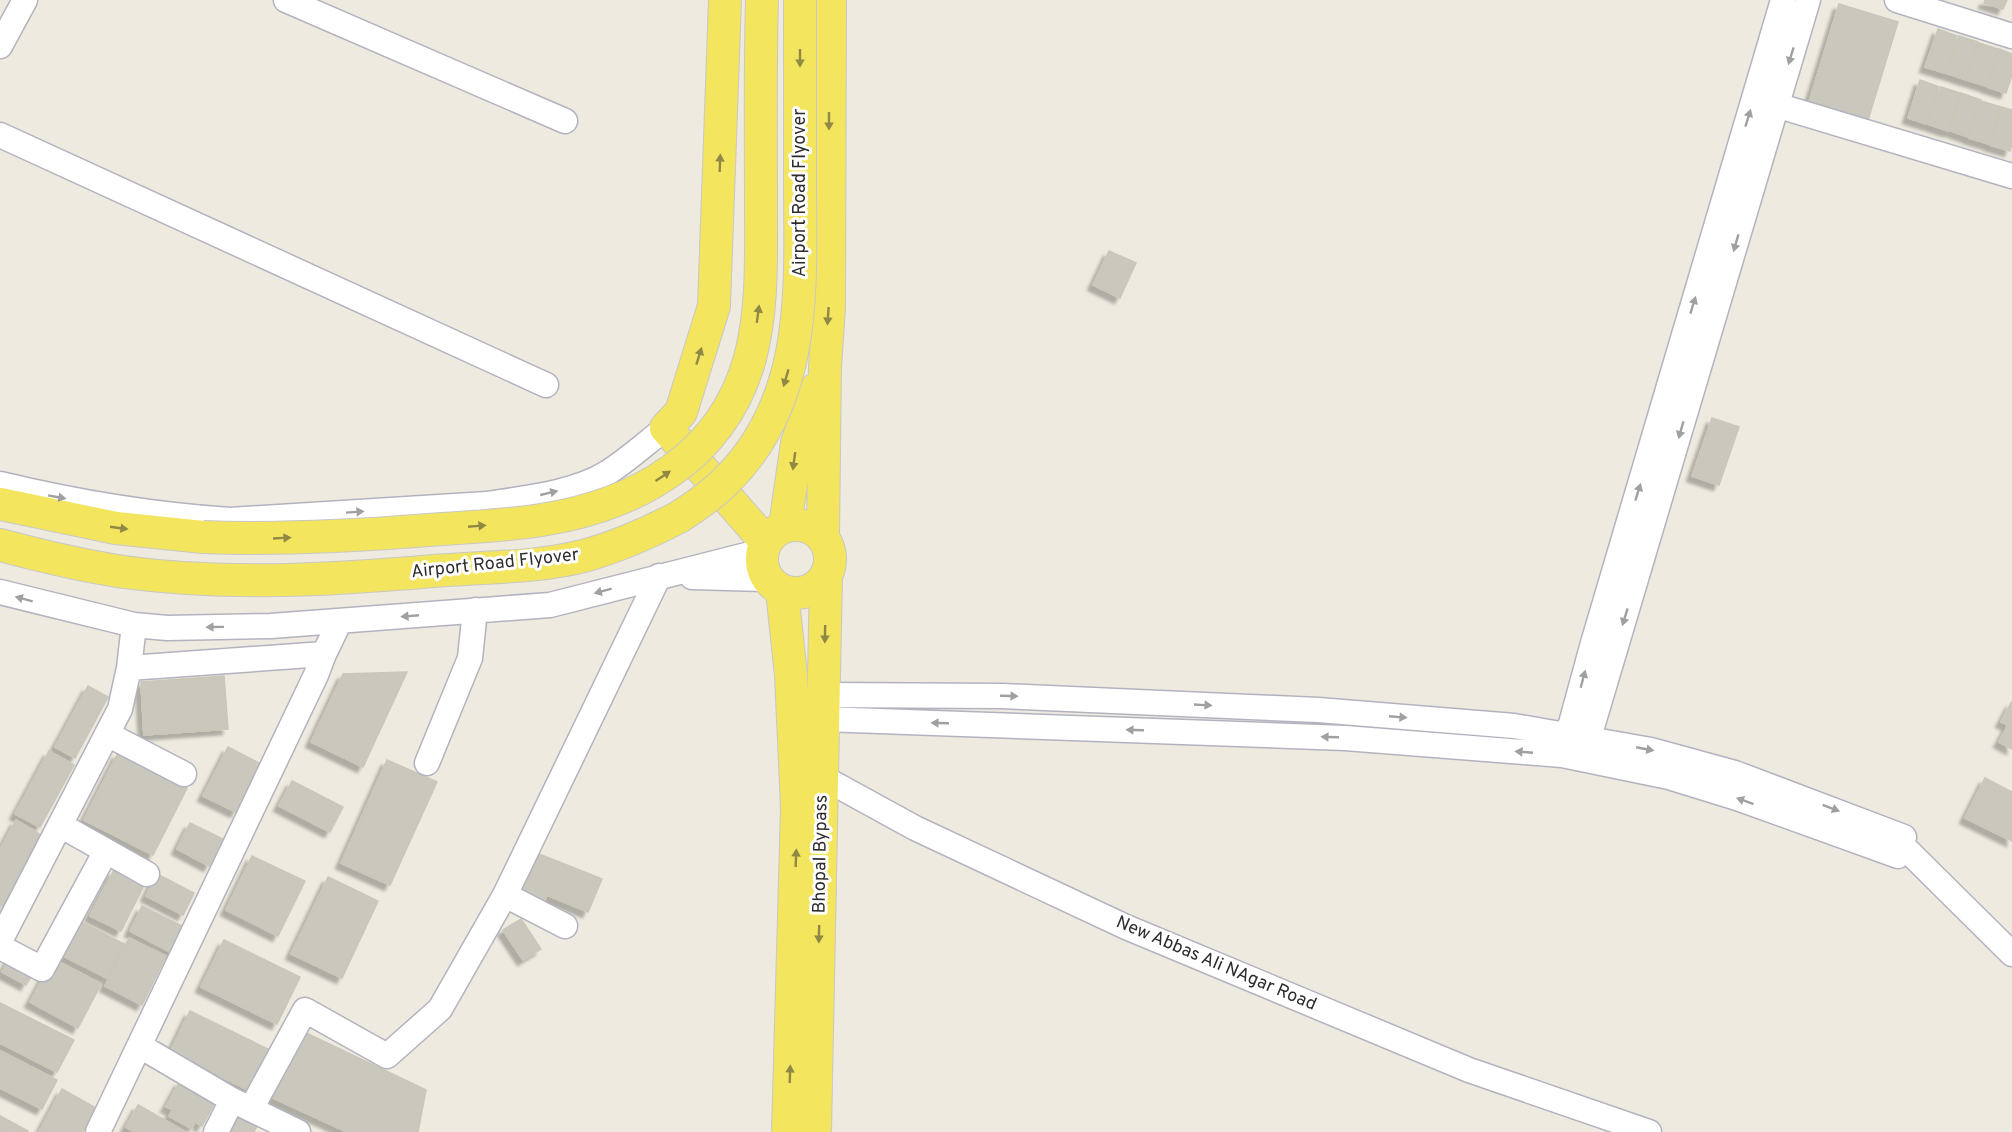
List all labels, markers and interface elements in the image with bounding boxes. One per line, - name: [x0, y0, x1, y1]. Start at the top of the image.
- one-way arrow: [1786, 47, 1795, 65]
- one-way arrow: [795, 49, 805, 68]
- street label: Airport Road Flyover: [789, 109, 812, 277]
- one-way arrow: [1744, 109, 1753, 127]
- one-way arrow: [824, 112, 834, 131]
- one-way arrow: [715, 154, 724, 173]
- one-way arrow: [1731, 234, 1740, 252]
- one-way arrow: [1689, 296, 1698, 314]
- one-way arrow: [753, 305, 762, 324]
- one-way arrow: [824, 307, 833, 326]
- one-way arrow: [695, 347, 704, 365]
- one-way arrow: [781, 369, 790, 387]
- one-way arrow: [1676, 421, 1685, 439]
- one-way arrow: [790, 452, 799, 471]
- one-way arrow: [654, 470, 670, 482]
- one-way arrow: [1634, 483, 1643, 501]
- one-way arrow: [540, 488, 559, 497]
- one-way arrow: [48, 493, 67, 502]
- one-way arrow: [346, 507, 365, 517]
- one-way arrow: [467, 521, 486, 531]
- one-way arrow: [110, 523, 129, 532]
- one-way arrow: [273, 534, 292, 543]
- street label: Airport Road Flyover: [410, 544, 580, 584]
- one-way arrow: [594, 586, 612, 596]
- one-way arrow: [15, 594, 33, 603]
- one-way arrow: [1620, 608, 1629, 626]
- one-way arrow: [400, 611, 419, 621]
- one-way arrow: [206, 622, 225, 632]
- one-way arrow: [820, 625, 830, 644]
- one-way arrow: [1579, 670, 1588, 688]
- one-way arrow: [999, 692, 1018, 701]
- one-way arrow: [1194, 701, 1213, 710]
- one-way arrow: [1389, 712, 1408, 722]
- one-way arrow: [930, 719, 949, 728]
- one-way arrow: [1125, 726, 1144, 735]
- one-way arrow: [1320, 733, 1339, 742]
- one-way arrow: [1636, 745, 1655, 754]
- one-way arrow: [1515, 747, 1534, 757]
- street label: Bhopal Bypass: [808, 794, 834, 914]
- one-way arrow: [1735, 795, 1753, 805]
- one-way arrow: [1822, 804, 1840, 814]
- one-way arrow: [791, 848, 800, 867]
- street label: New Abbas Ali NAgar Road: [1112, 911, 1320, 1017]
- one-way arrow: [814, 924, 824, 943]
- one-way arrow: [785, 1064, 794, 1083]

